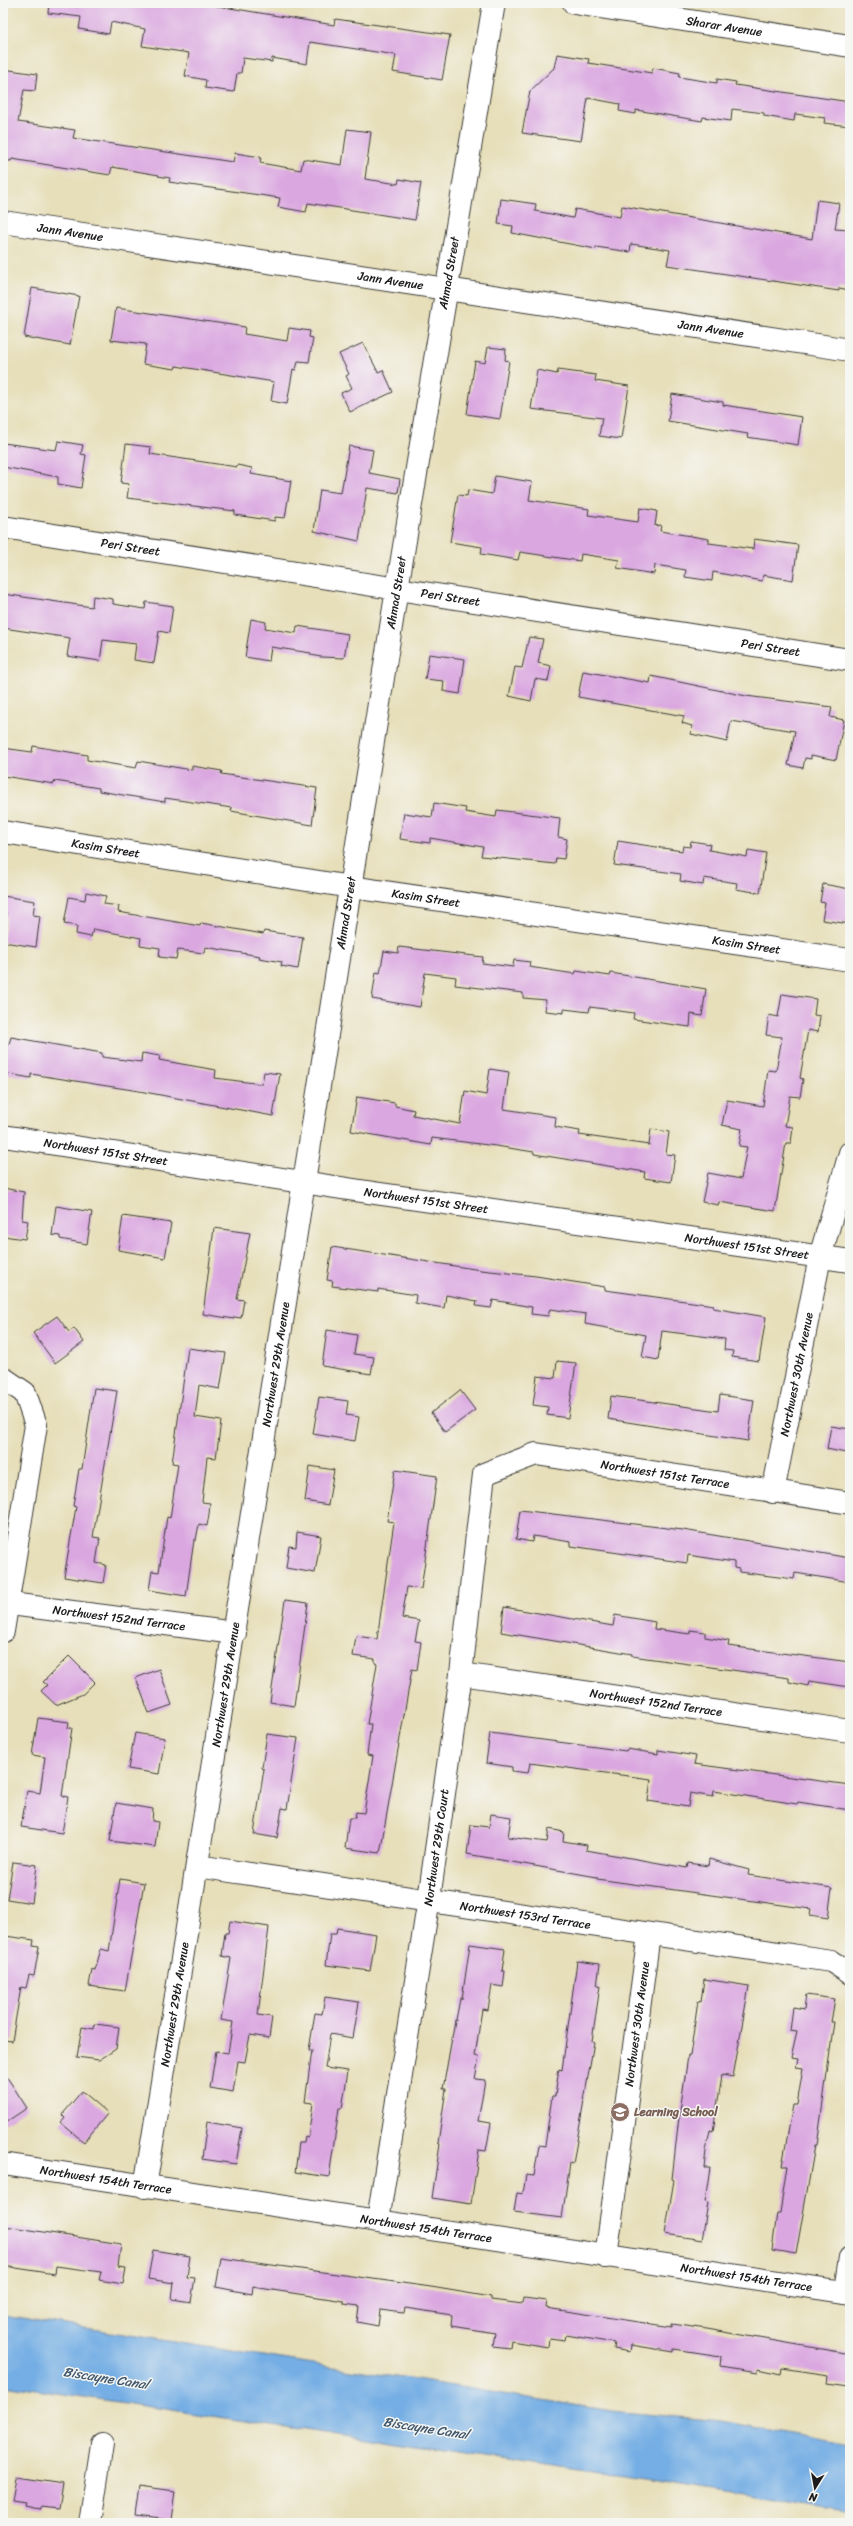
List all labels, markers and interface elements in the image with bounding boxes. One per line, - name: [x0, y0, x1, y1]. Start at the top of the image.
- street label: Sharar Avenue: [684, 10, 764, 43]
- street label: Jann Avenue: [35, 216, 105, 248]
- street label: Ahmad Street: [432, 234, 466, 312]
- street label: Jann Avenue: [355, 265, 425, 296]
- street label: Jann Avenue: [675, 313, 745, 345]
- street label: Peri Street: [99, 532, 162, 563]
- street label: Ahmad Street: [380, 554, 413, 632]
- street label: Peri Street: [419, 582, 482, 613]
- street label: Peri Street: [739, 632, 802, 663]
- street label: Kasim Street: [70, 832, 142, 864]
- street label: Ahmad Street: [329, 874, 363, 952]
- street label: Kasim Street: [390, 882, 462, 914]
- street label: Kasim Street: [711, 929, 782, 961]
- street label: Northwest 151st Street: [42, 1131, 169, 1172]
- street label: Northwest 151st Street: [362, 1181, 490, 1220]
- street label: Northwest 151st Street: [683, 1227, 810, 1266]
- street label: Northwest 29th Avenue: [255, 1300, 296, 1428]
- street label: Northwest 30th Avenue: [773, 1310, 820, 1438]
- street label: Northwest 151st Terrace: [599, 1453, 731, 1495]
- street label: Northwest 152nd Terrace: [51, 1599, 187, 1638]
- street label: Northwest 29th Avenue: [205, 1620, 246, 1748]
- street label: Northwest 152nd Terrace: [588, 1682, 724, 1723]
- street label: Northwest 29th Court: [417, 1788, 456, 1908]
- street label: Northwest 153rd Terrace: [459, 1895, 592, 1936]
- street label: Northwest 29th Avenue: [154, 1940, 196, 2068]
- street label: Northwest 30th Avenue: [618, 1960, 656, 2088]
- school or university icon: Learning School: [609, 2101, 631, 2123]
- place label: Learning School: [634, 2101, 718, 2123]
- street label: Northwest 154th Terrace: [38, 2159, 173, 2201]
- street label: Northwest 154th Terrace: [359, 2208, 494, 2249]
- street label: Northwest 154th Terrace: [679, 2256, 814, 2298]
- water label: Biscayne Canal: [62, 2360, 154, 2397]
- water label: Biscayne Canal: [382, 2410, 474, 2447]
- north arrow: [795, 2468, 835, 2508]
- text: N: [807, 2487, 820, 2508]

